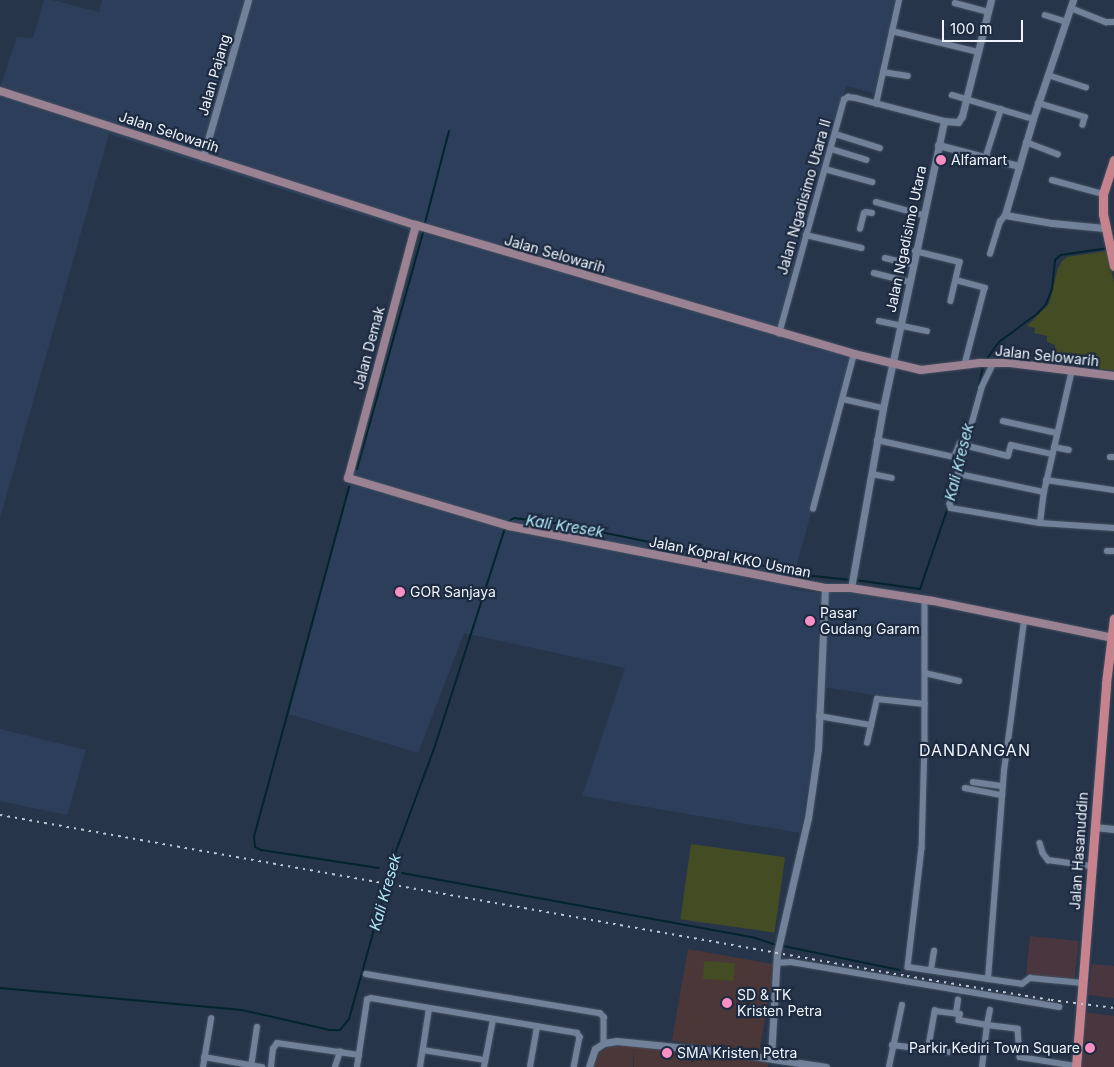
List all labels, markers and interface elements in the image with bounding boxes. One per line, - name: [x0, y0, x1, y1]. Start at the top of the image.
- scale bar: [944, 10, 1025, 42]
- text: 100 m: [950, 19, 992, 38]
- street label: Jalan Pajang: [194, 32, 234, 118]
- street label: Jalan Selowarih: [117, 108, 221, 156]
- street label: Jalan Ngadisimo Utara II: [774, 117, 834, 277]
- place label: Alfamart: [951, 152, 1007, 168]
- marker: Alfamart: [935, 154, 947, 166]
- street label: Jalan Ngadisimo Utara: [882, 164, 930, 314]
- street label: Jalan Selowarih: [502, 232, 608, 276]
- street label: Jalan Demak: [350, 305, 388, 391]
- street label: Jalan Selowarih: [994, 342, 1100, 370]
- water label: Kali Kresek: [941, 421, 977, 503]
- water label: Kali Kresek: [525, 511, 605, 541]
- street label: Jalan Kopral KKO Usman: [648, 533, 812, 581]
- place label: GOR Sanjaya: [410, 584, 496, 600]
- marker: GOR Sanjaya: [394, 586, 406, 598]
- place label: Pasar Gudang Garam: [820, 605, 920, 638]
- marker: Pasar Gudang Garam: [804, 615, 816, 627]
- district label: DANDANGAN: [918, 740, 1032, 760]
- street label: Jalan Hasanuddin: [1066, 791, 1092, 911]
- water label: Kali Kresek: [365, 852, 405, 932]
- place label: SD & TK Kristen Petra: [737, 987, 822, 1020]
- marker: SD & TK Kristen Petra: [721, 997, 733, 1009]
- place label: Parkir Kediri Town Square: [909, 1040, 1080, 1056]
- marker: Parkir Kediri Town Square: [1084, 1042, 1096, 1054]
- place label: SMA Kristen Petra: [677, 1045, 797, 1061]
- marker: SMA Kristen Petra: [661, 1047, 673, 1059]

